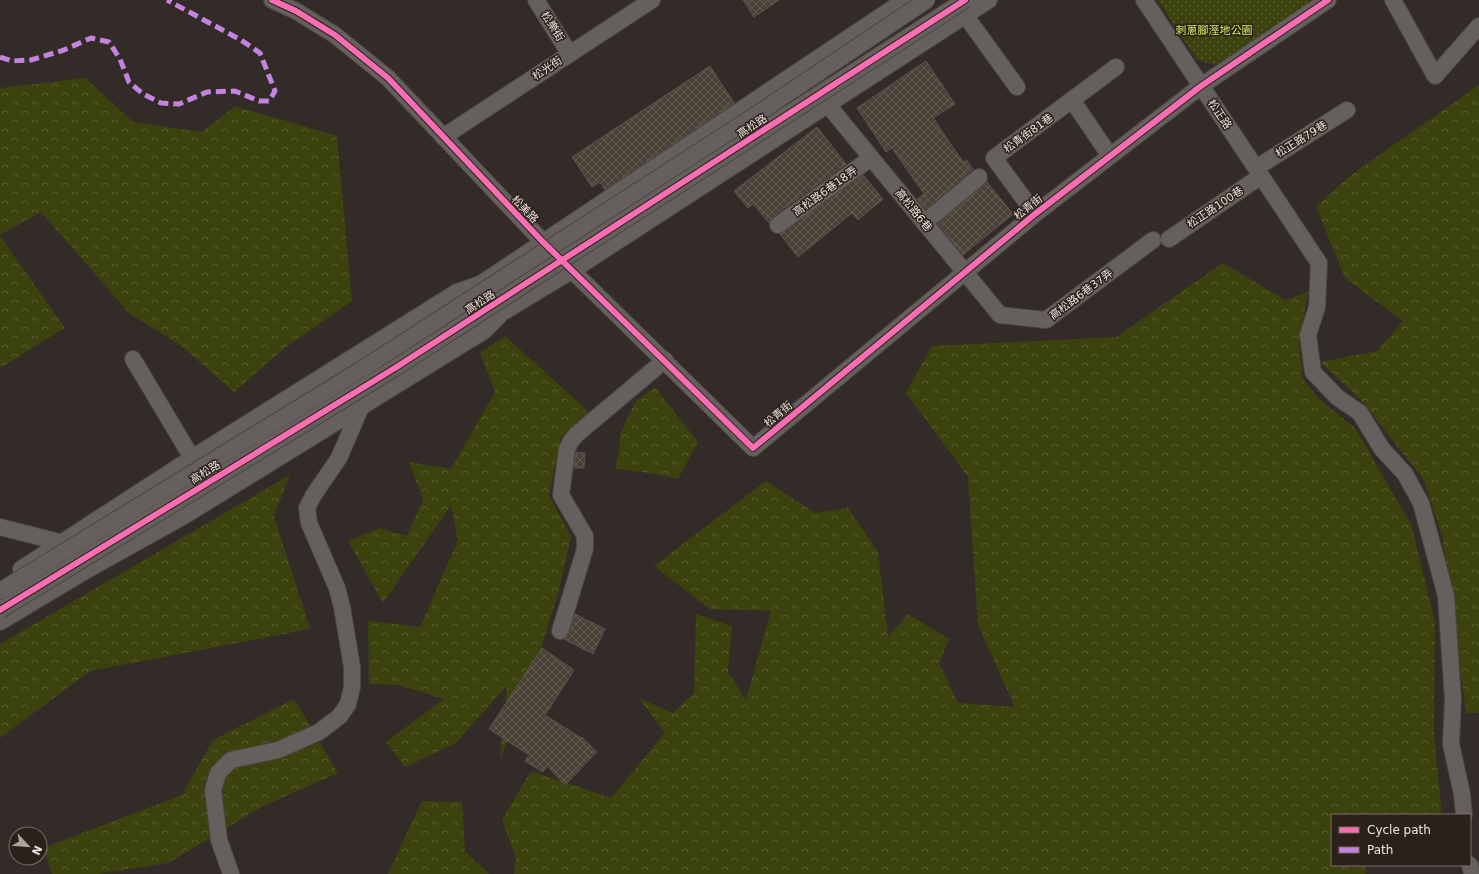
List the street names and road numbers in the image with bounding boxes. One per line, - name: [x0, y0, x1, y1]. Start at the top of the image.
- street label: 松樂街: [538, 9, 567, 44]
- street label: 松光街: [530, 54, 565, 83]
- street label: 松正路: [1205, 97, 1234, 132]
- street label: 松青街81巷: [1001, 111, 1056, 156]
- street label: 高松路: [735, 112, 770, 141]
- street label: 松正路79巷: [1273, 119, 1329, 160]
- street label: 高松路6巷18弄: [791, 164, 860, 219]
- street label: 松正路100巷: [1185, 184, 1246, 231]
- street label: 高松路6巷: [893, 186, 935, 234]
- street label: 松青街: [1011, 192, 1045, 223]
- street label: 松美路: [509, 193, 541, 226]
- street label: 高松路6巷37弄: [1047, 266, 1116, 322]
- street label: 高松路: [463, 288, 498, 317]
- street label: 松青街: [762, 399, 795, 430]
- street label: 高松路: [188, 458, 223, 486]

